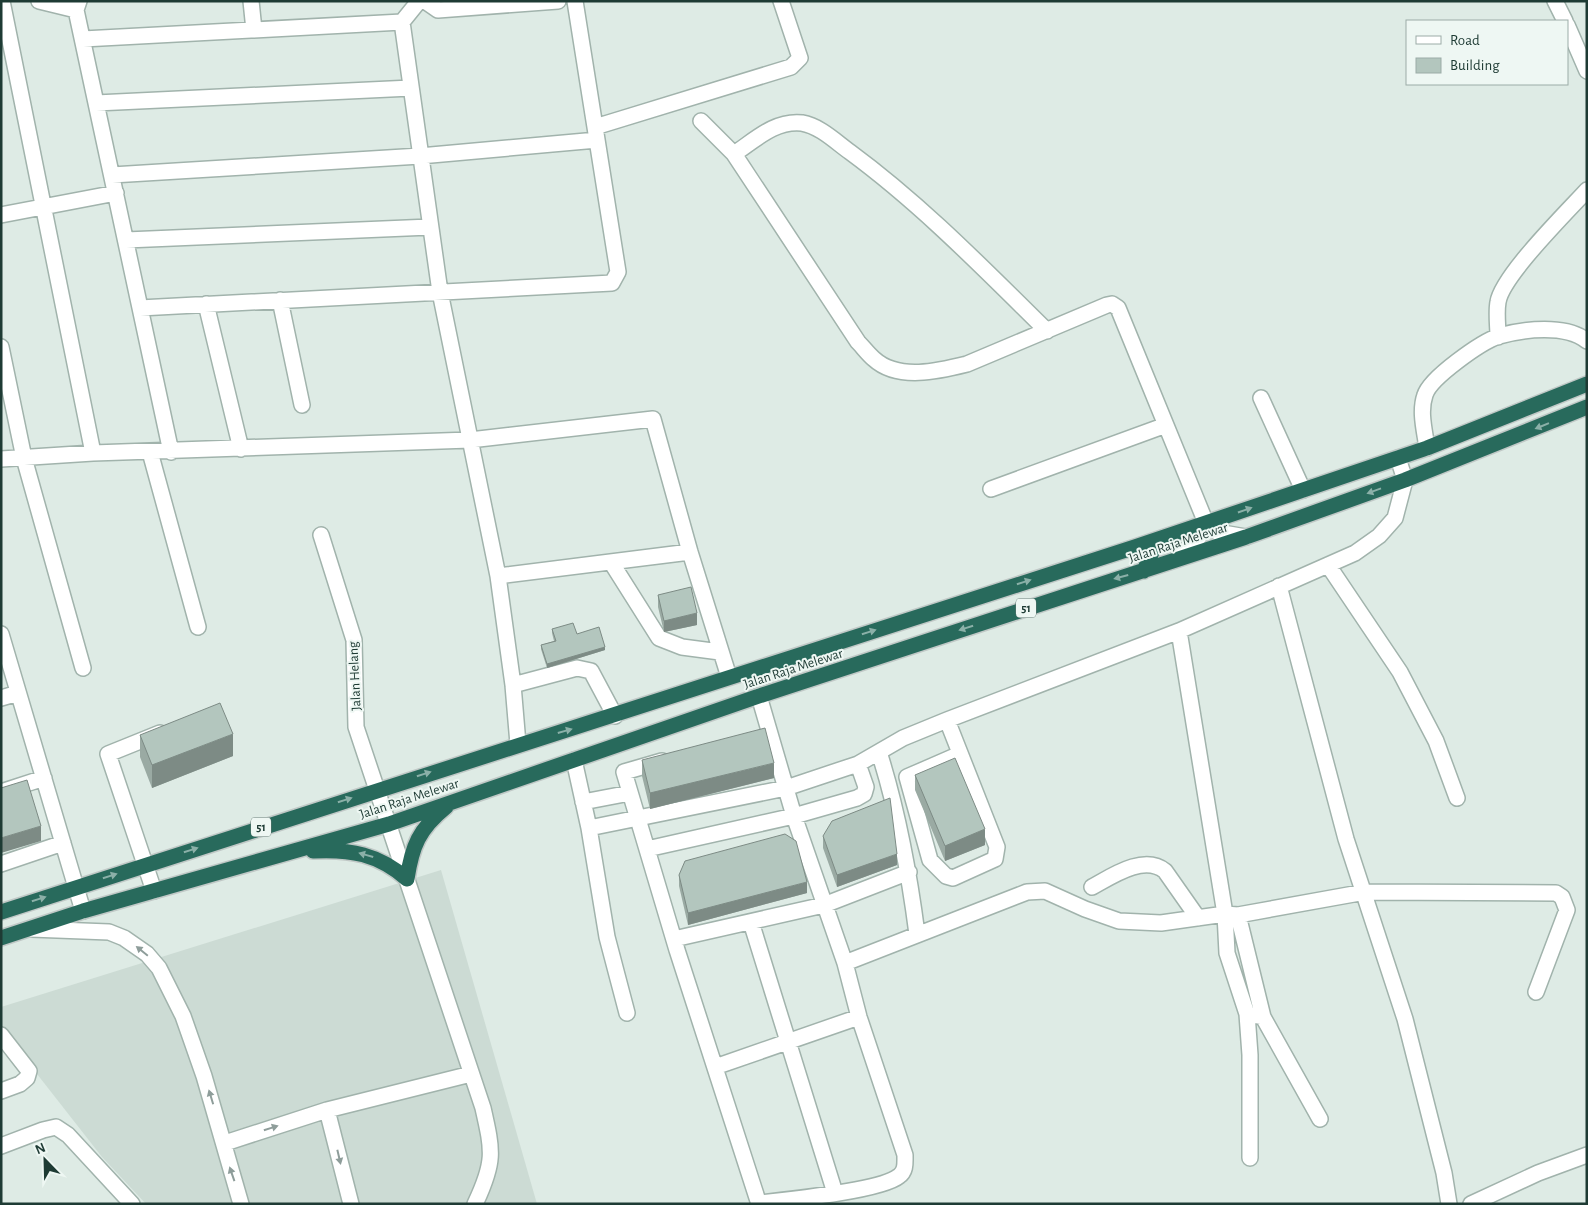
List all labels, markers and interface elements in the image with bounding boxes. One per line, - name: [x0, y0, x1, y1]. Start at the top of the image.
- legend: [1406, 20, 1568, 85]
- text: Road: [1450, 33, 1480, 48]
- text: Building: [1450, 58, 1500, 73]
- one-way arrow: [1535, 422, 1549, 430]
- one-way arrow: [1366, 487, 1381, 495]
- one-way arrow: [1237, 505, 1252, 513]
- street label: Jalan Raja Melewar: [1127, 520, 1230, 566]
- one-way arrow: [1113, 574, 1128, 582]
- one-way arrow: [1016, 578, 1031, 585]
- road number: 51: [1016, 598, 1036, 618]
- one-way arrow: [959, 625, 974, 632]
- one-way arrow: [862, 627, 877, 635]
- street label: Jalan Helang: [346, 641, 364, 711]
- street label: Jalan Raja Melewar: [742, 646, 845, 692]
- one-way arrow: [557, 726, 572, 734]
- one-way arrow: [417, 770, 432, 778]
- street label: Jalan Raja Melewar: [358, 776, 461, 822]
- one-way arrow: [338, 795, 353, 803]
- road number: 51: [251, 818, 271, 836]
- one-way arrow: [184, 846, 199, 854]
- one-way arrow: [358, 851, 373, 859]
- one-way arrow: [103, 872, 118, 879]
- one-way arrow: [31, 895, 46, 903]
- one-way arrow: [136, 946, 149, 957]
- one-way arrow: [206, 1089, 214, 1104]
- one-way arrow: [264, 1124, 279, 1132]
- north arrow: [20, 1135, 70, 1185]
- text: N: [33, 1141, 48, 1157]
- one-way arrow: [335, 1149, 343, 1164]
- one-way arrow: [228, 1166, 236, 1181]

